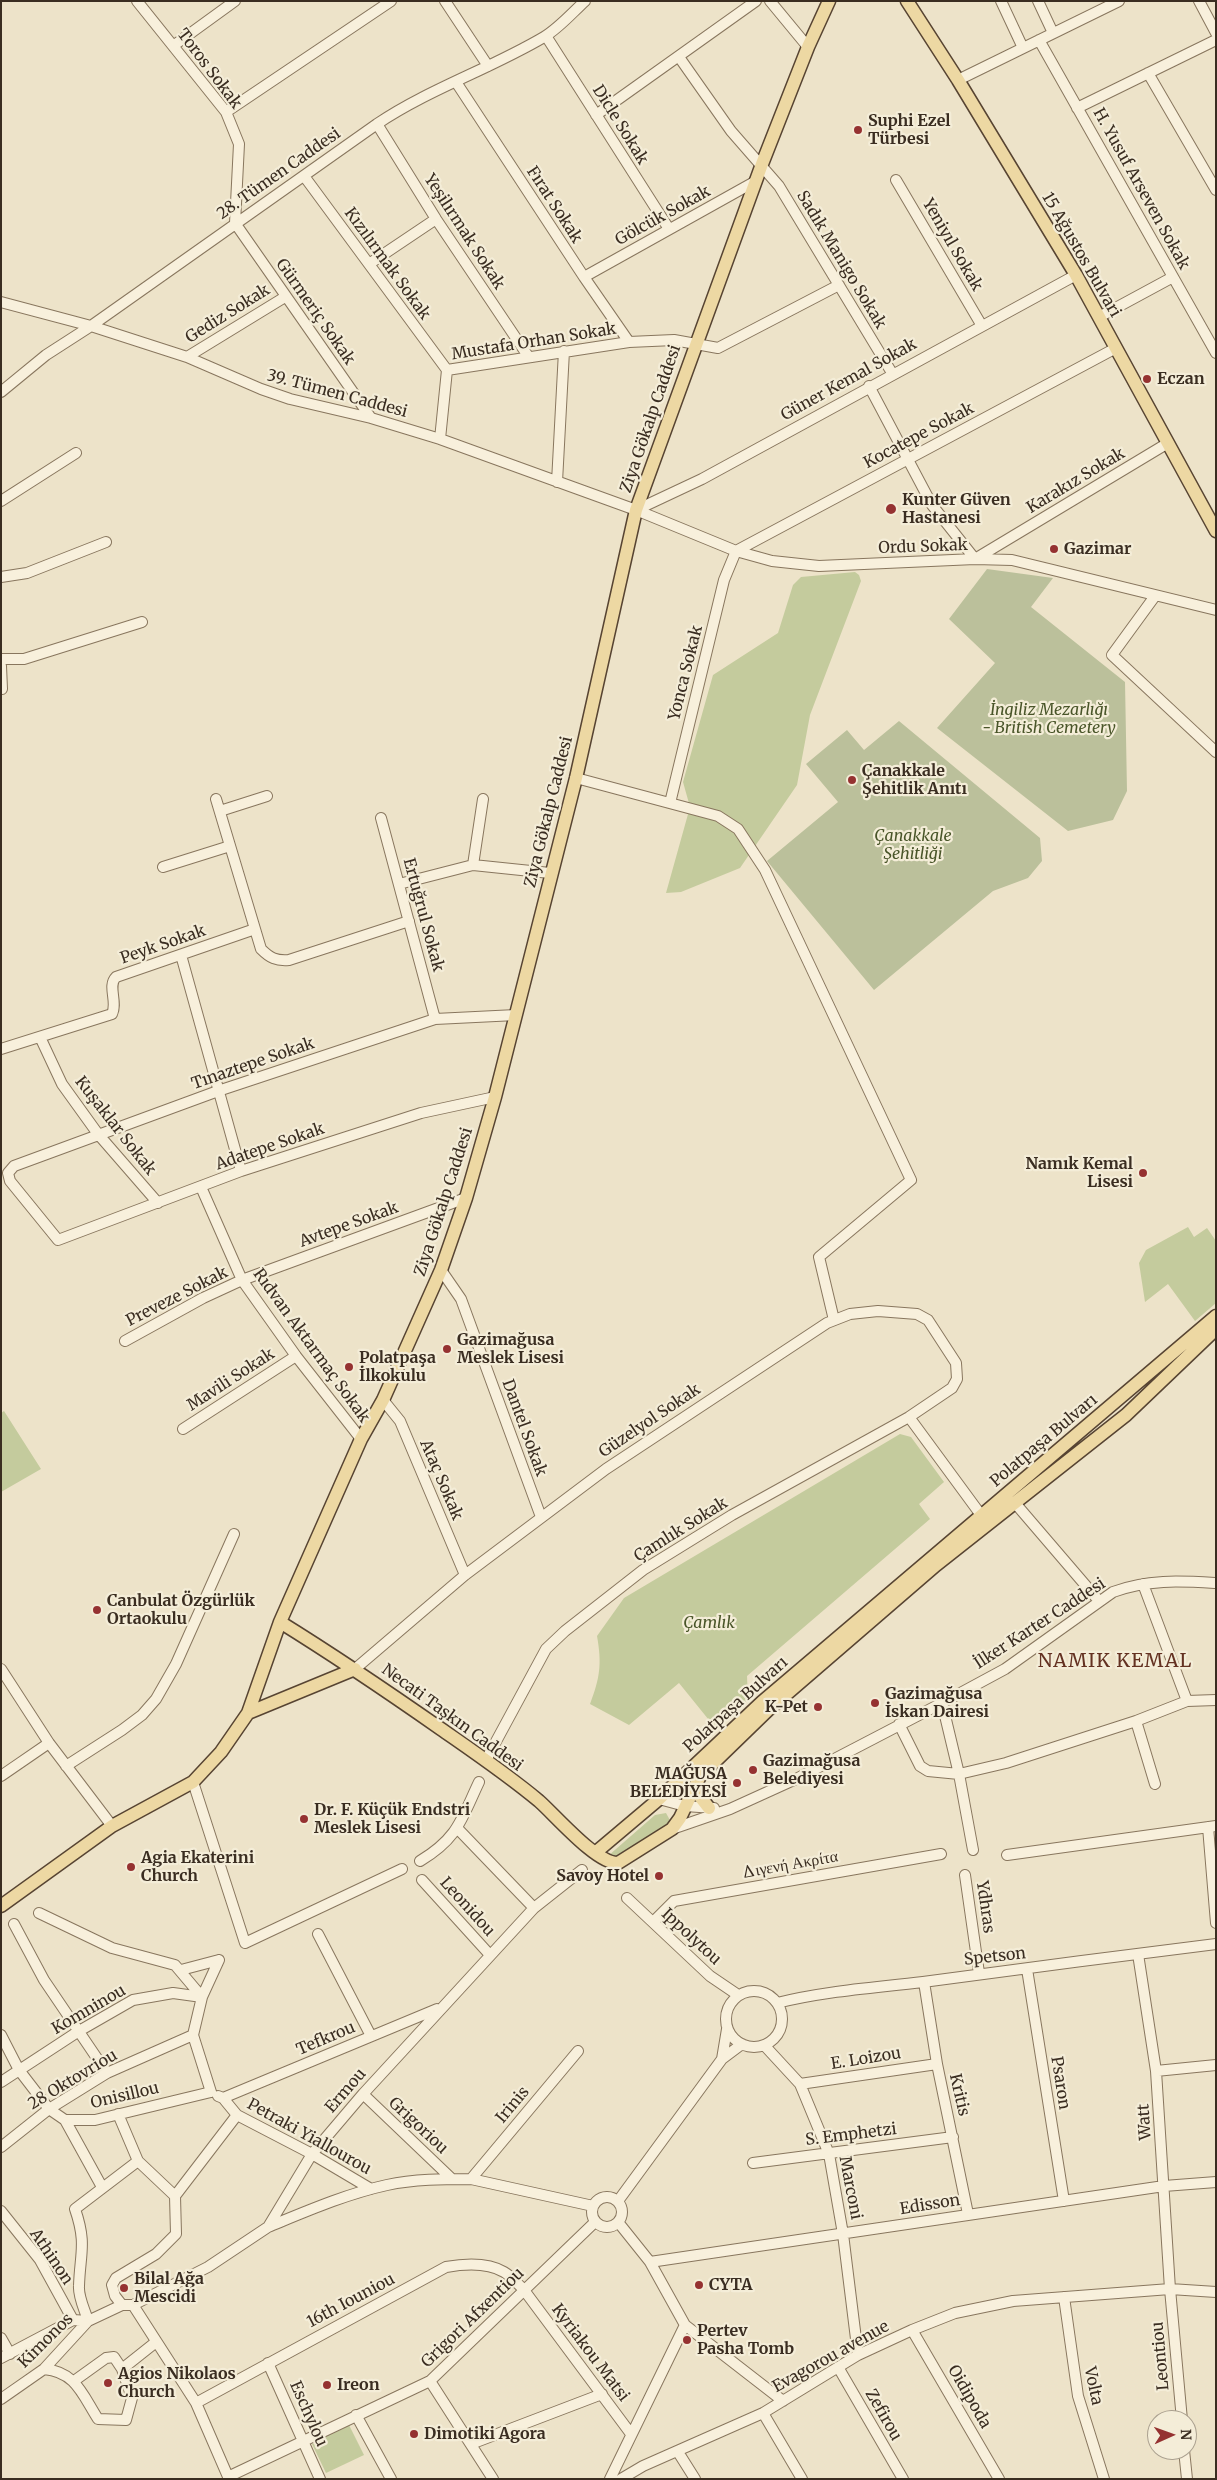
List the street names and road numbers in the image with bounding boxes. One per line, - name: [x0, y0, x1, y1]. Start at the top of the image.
- street label: Toros Sokak: [173, 25, 245, 113]
- street label: Dicle Sokak: [588, 82, 652, 168]
- street label: H. Yusuf Arseven Sokak: [1089, 105, 1193, 273]
- street label: 28. Tümen Caddesi: [214, 124, 344, 224]
- street label: Fırat Sokak: [522, 163, 586, 247]
- street label: Yeşilırmak Sokak: [420, 171, 508, 293]
- street label: Gölcük Sokak: [612, 182, 714, 250]
- street label: Sadık Manigo Sokak: [792, 188, 890, 332]
- street label: 15 Ağustos Bulvari: [1037, 189, 1125, 321]
- street label: Yeniyıl Sokak: [918, 195, 986, 295]
- street label: Kızılırmak Sokak: [340, 204, 434, 324]
- street label: Gürmeriç Sokak: [271, 255, 359, 369]
- street label: Gediz Sokak: [182, 281, 274, 347]
- street label: Mustafa Orhan Sokak: [450, 320, 618, 364]
- street label: Güner Kemal Sokak: [778, 335, 920, 425]
- street label: Ziya Gökalp Caddesi: [617, 343, 685, 495]
- street label: 39. Tümen Caddesi: [265, 366, 409, 422]
- street label: Kocatepe Sokak: [861, 399, 977, 473]
- street label: Karakız Sokak: [1023, 444, 1129, 518]
- street label: Ordu Sokak: [878, 536, 968, 558]
- street label: Yonca Sokak: [665, 624, 707, 722]
- street label: Ziya Gökalp Caddesi: [521, 734, 577, 890]
- street label: Ertuğrul Sokak: [399, 856, 447, 974]
- street label: Peyk Sokak: [118, 921, 208, 969]
- street label: Tınaztepe Sokak: [189, 1034, 317, 1094]
- street label: Kuşaklar Sokak: [70, 1073, 160, 1179]
- street label: Adatepe Sokak: [213, 1119, 327, 1175]
- street label: Ziya Gökalp Caddesi: [411, 1125, 477, 1279]
- street label: Avtepe Sokak: [297, 1198, 401, 1252]
- street label: Preveze Sokak: [123, 1263, 231, 1331]
- street label: Rıdvan Aktarmaç Sokak: [249, 1265, 373, 1427]
- street label: Mavili Sokak: [184, 1345, 278, 1415]
- street label: Dantel Sokak: [498, 1377, 550, 1479]
- street label: Güzelyol Sokak: [596, 1380, 704, 1462]
- street label: Polatpaşa Bulvarı: [987, 1391, 1101, 1491]
- street label: Ataç Sokak: [415, 1437, 467, 1523]
- street label: Çamlık Sokak: [631, 1494, 731, 1566]
- street label: İlker Karter Caddesi: [971, 1574, 1109, 1674]
- street label: Polatpaşa Bulvarı: [680, 1653, 792, 1757]
- street label: Necati Taşkın Caddesi: [378, 1660, 526, 1776]
- street label: Διγενή Ακρίτα: [740, 1847, 840, 1883]
- street label: Leonidou: [435, 1873, 499, 1941]
- street label: Ydhras: [972, 1880, 998, 1934]
- street label: Ippolytou: [657, 1905, 725, 1969]
- street label: Spetson: [963, 1944, 1027, 1970]
- street label: Komninou: [49, 1981, 129, 2039]
- street label: Tefkrou: [294, 2018, 358, 2060]
- street label: E. Loizou: [830, 2044, 902, 2074]
- street label: 28 Oktovriou: [25, 2046, 121, 2114]
- street label: Psaron: [1046, 2055, 1074, 2111]
- street label: Ermou: [321, 2065, 371, 2117]
- street label: Kritis: [945, 2072, 973, 2118]
- street label: Onisillou: [89, 2079, 161, 2113]
- street label: Irinis: [492, 2083, 534, 2127]
- street label: Grigoriou: [384, 2094, 452, 2158]
- street label: Petraki Yiallourou: [244, 2095, 374, 2179]
- street label: Watt: [1134, 2103, 1156, 2141]
- street label: S. Emphetzi: [804, 2120, 898, 2150]
- street label: Marconi: [834, 2155, 866, 2221]
- street label: Edisson: [898, 2191, 962, 2219]
- street label: Athinon: [25, 2225, 77, 2289]
- street label: Grigori Afxentiou: [418, 2264, 528, 2372]
- street label: 16th Iouniou: [304, 2270, 398, 2332]
- street label: Kyriakou Matsi: [547, 2300, 633, 2406]
- street label: Kimonos: [15, 2310, 77, 2372]
- street label: Evagorou avenue: [769, 2317, 893, 2397]
- street label: Leontiou: [1148, 2321, 1174, 2391]
- street label: Oidipoda: [943, 2362, 995, 2432]
- street label: Volta: [1080, 2365, 1106, 2407]
- street label: Eschylou: [285, 2378, 331, 2450]
- street label: Zefirou: [861, 2386, 905, 2444]

